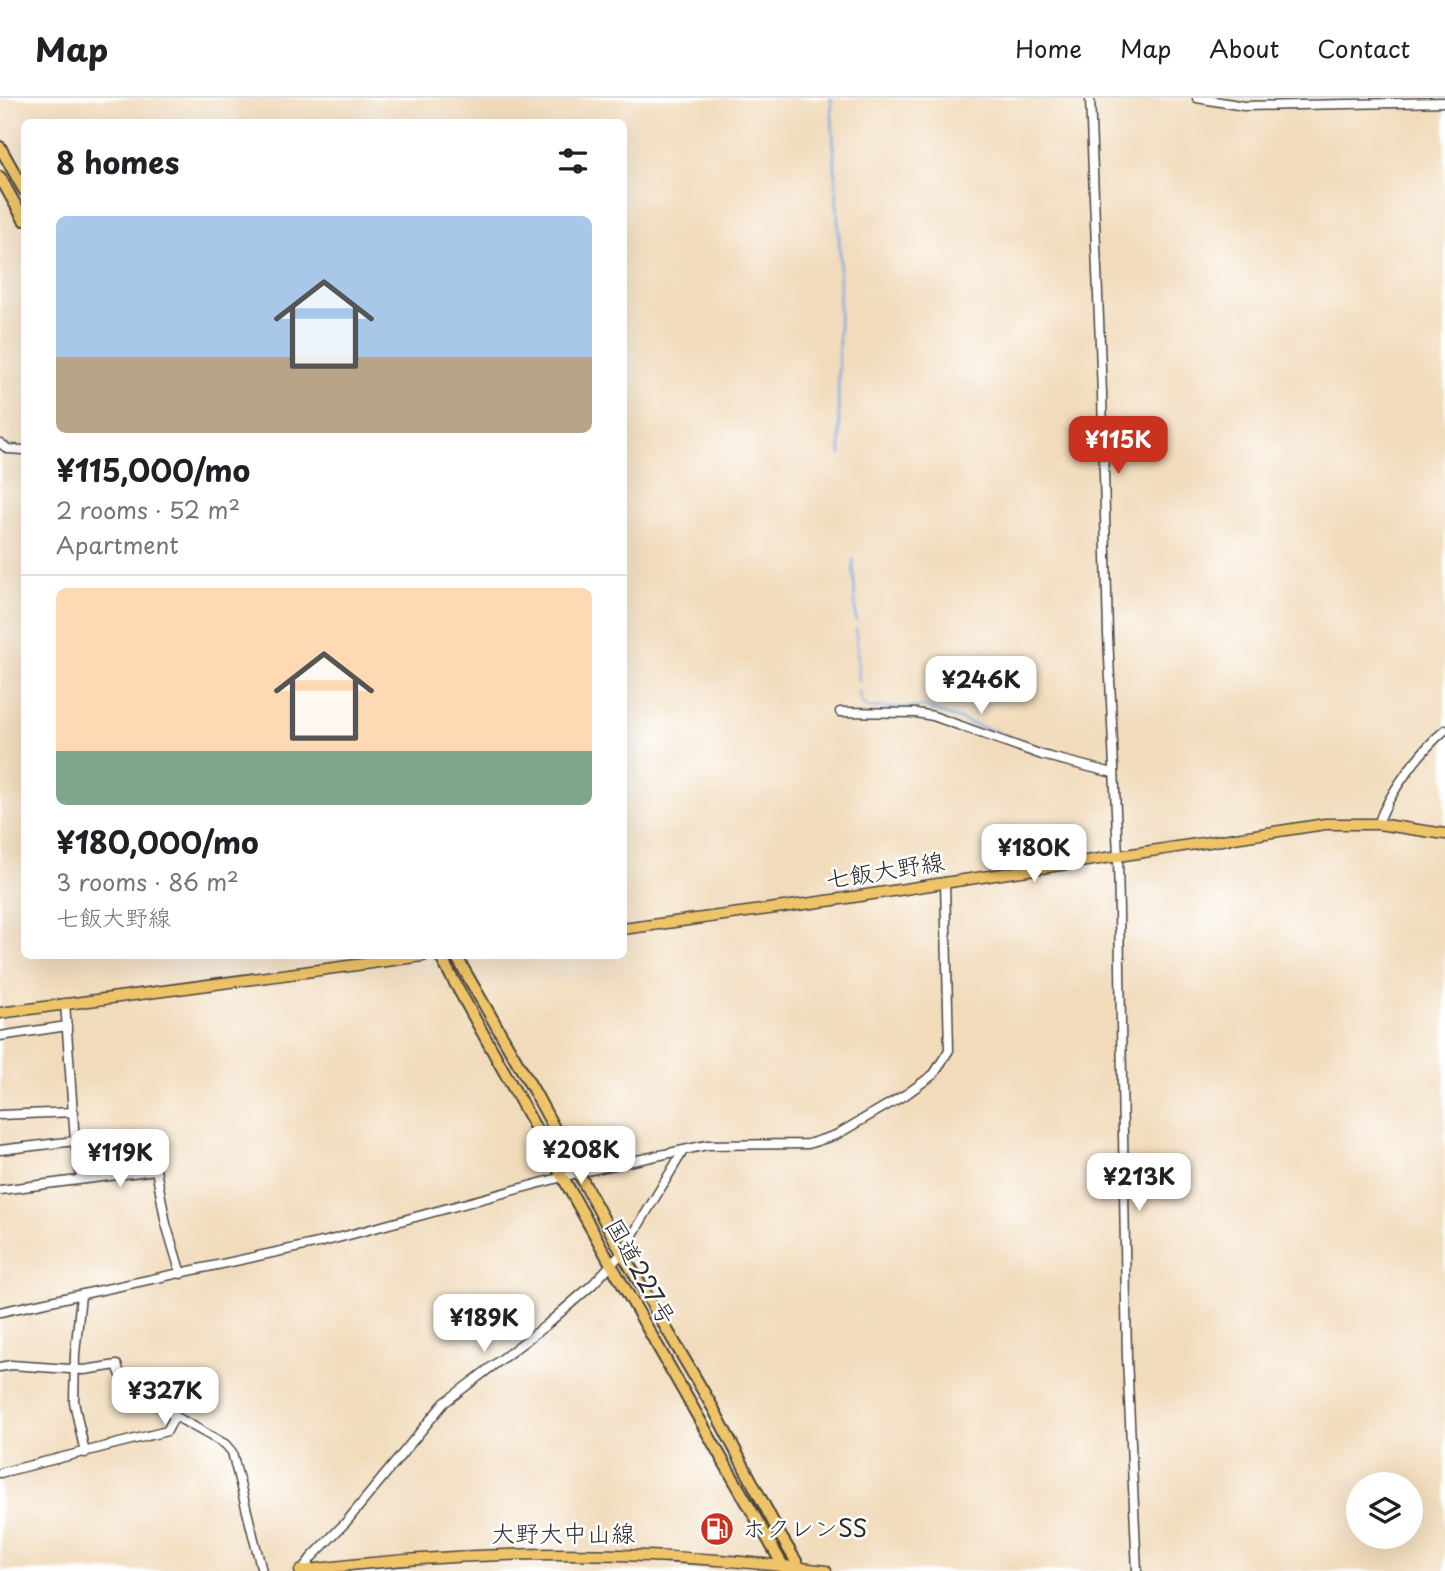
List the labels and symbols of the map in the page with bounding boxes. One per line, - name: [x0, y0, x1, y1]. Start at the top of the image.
- pin: ¥115K: [1069, 416, 1167, 476]
- pin: ¥246K: [932, 656, 1030, 716]
- pin: ¥180K: [985, 824, 1083, 884]
- street label: 七飯大野線: [823, 842, 947, 896]
- pin: ¥208K: [532, 1126, 630, 1186]
- pin: ¥119K: [71, 1130, 169, 1189]
- pin: ¥213K: [1090, 1154, 1188, 1213]
- street label: 国道227号: [598, 1211, 686, 1331]
- pin: ¥189K: [435, 1294, 533, 1354]
- pin: ¥327K: [116, 1368, 214, 1427]
- place label: ホクレンSS: [742, 1509, 868, 1545]
- fuel station icon: ホクレンSS: [698, 1510, 736, 1548]
- street label: 大野大中山線: [491, 1514, 635, 1550]

